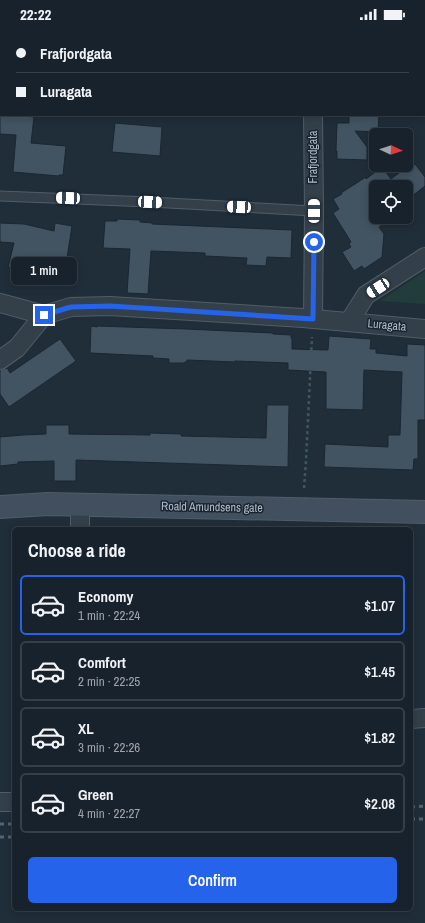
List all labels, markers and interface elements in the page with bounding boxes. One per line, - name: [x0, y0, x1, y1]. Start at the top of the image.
- text: 22:22: [20, 4, 51, 25]
- text: Frafjordgata: [40, 43, 112, 64]
- text: Luragata: [40, 81, 92, 102]
- north arrow: [369, 128, 413, 172]
- map controls: [369, 128, 413, 224]
- street label: Frafjordgata: [305, 130, 321, 184]
- button: locate: [369, 180, 413, 224]
- car: [56, 192, 80, 204]
- car: [138, 195, 162, 209]
- car: [308, 199, 320, 223]
- car: [227, 200, 251, 214]
- route start: [305, 233, 323, 251]
- callout: 1 min: [11, 257, 77, 285]
- text: 1 min: [30, 262, 58, 279]
- car: [365, 276, 391, 300]
- route end: [35, 306, 53, 324]
- street label: Luragata: [367, 315, 408, 335]
- street label: Roald Amundsens gate: [161, 498, 263, 516]
- text: Choose a ride: [28, 538, 126, 563]
- text: Economy: [78, 586, 133, 607]
- icon: car: [30, 587, 66, 623]
- text: $1.07: [364, 595, 395, 616]
- text: 1 min · 22:24: [78, 607, 140, 624]
- text: Comfort: [78, 652, 126, 673]
- icon: car: [30, 653, 66, 689]
- text: $1.45: [364, 661, 395, 682]
- text: 2 min · 22:25: [78, 673, 140, 690]
- text: XL: [78, 718, 94, 739]
- icon: car: [30, 719, 66, 755]
- text: $1.82: [364, 727, 395, 748]
- text: 3 min · 22:26: [78, 739, 140, 756]
- text: Green: [78, 784, 114, 805]
- icon: car: [30, 785, 66, 821]
- text: $2.08: [364, 793, 395, 814]
- text: 4 min · 22:27: [78, 805, 140, 822]
- button: Confirm: [28, 857, 397, 903]

